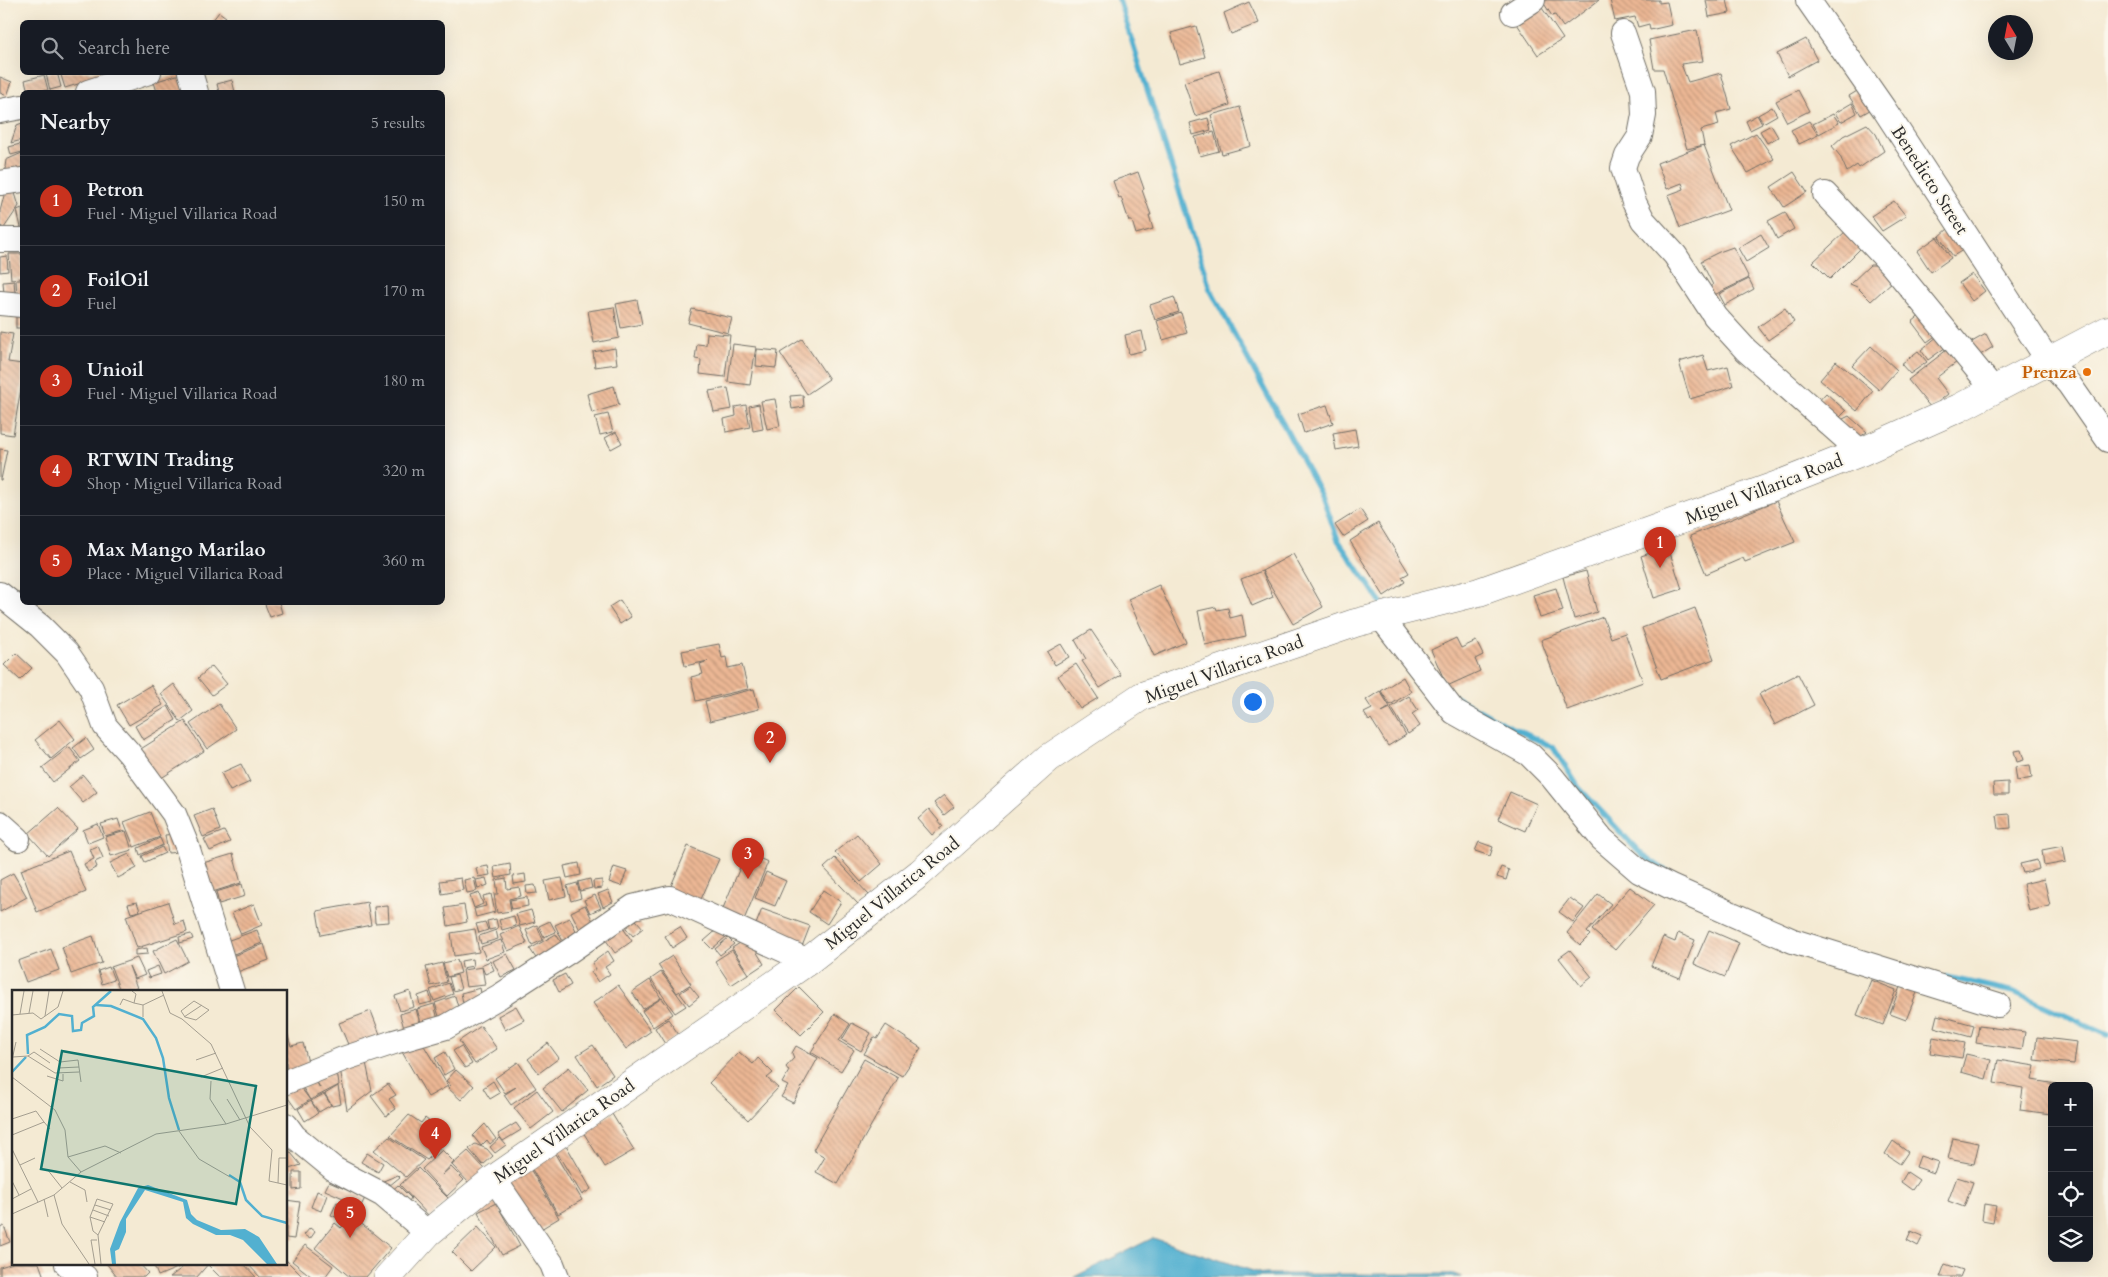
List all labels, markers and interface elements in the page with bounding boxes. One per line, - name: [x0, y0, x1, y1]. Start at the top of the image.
- north arrow: [1988, 15, 2033, 60]
- search box: [20, 20, 445, 75]
- icon: search: [38, 34, 66, 62]
- text: Search here: [78, 35, 170, 61]
- text: Nearby: [40, 108, 111, 137]
- text: 5 results: [371, 112, 425, 134]
- street label: Benedicto Street: [1885, 121, 1974, 240]
- text: Petron: [87, 177, 144, 203]
- text: 1: [52, 190, 60, 212]
- text: 150 m: [383, 190, 425, 212]
- text: Fuel · Miguel Villarica Road: [87, 203, 277, 225]
- text: FoilOil: [87, 267, 149, 293]
- text: 2: [52, 280, 60, 302]
- text: 170 m: [383, 280, 425, 302]
- text: Fuel: [87, 293, 116, 315]
- text: Unioil: [87, 357, 143, 383]
- place label: Prenza: [2022, 360, 2077, 385]
- marker: Prenza: [2081, 366, 2093, 378]
- text: 3: [52, 370, 60, 392]
- text: 180 m: [383, 370, 425, 392]
- text: Fuel · Miguel Villarica Road: [87, 383, 277, 405]
- text: RTWIN Trading: [87, 447, 233, 473]
- street label: Miguel Villarica Road: [1682, 448, 1847, 531]
- text: 4: [52, 460, 60, 482]
- text: 320 m: [383, 460, 425, 482]
- text: Shop · Miguel Villarica Road: [87, 473, 282, 495]
- pin: 1: [1644, 527, 1676, 568]
- text: Max Mango Marilao: [87, 537, 266, 563]
- text: 5: [52, 550, 60, 572]
- text: 360 m: [383, 550, 425, 572]
- text: Place · Miguel Villarica Road: [87, 563, 283, 585]
- street label: Miguel Villarica Road: [1142, 629, 1307, 710]
- your location: [1240, 689, 1266, 715]
- pin: 2: [754, 722, 786, 763]
- street label: Miguel Villarica Road: [820, 831, 965, 956]
- pin: 3: [732, 838, 764, 879]
- inset map: [12, 990, 288, 1264]
- street label: Miguel Villarica Road: [489, 1073, 640, 1189]
- map controls: [2048, 1082, 2093, 1262]
- button: +: [2048, 1082, 2093, 1127]
- pin: 4: [419, 1118, 451, 1159]
- button: −: [2048, 1127, 2093, 1172]
- button: locate: [2048, 1172, 2093, 1217]
- pin: 5: [334, 1197, 366, 1238]
- button: layers: [2048, 1217, 2093, 1262]

